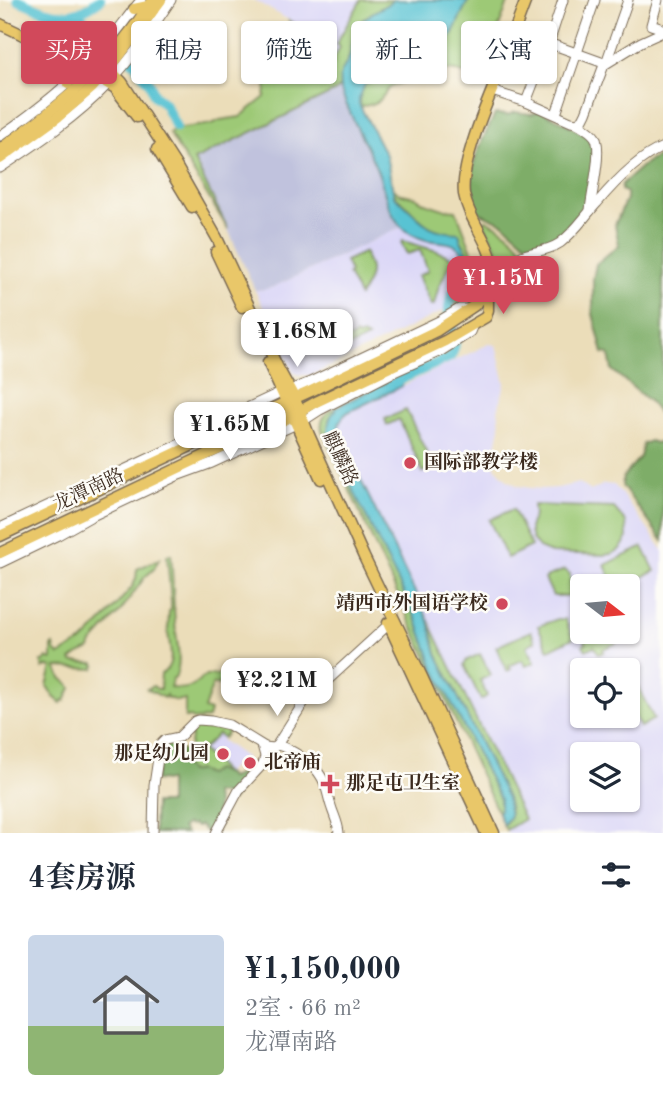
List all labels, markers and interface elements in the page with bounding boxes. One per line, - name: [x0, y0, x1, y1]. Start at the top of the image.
- chip: 买房: [21, 21, 117, 84]
- chip: 租房: [131, 21, 227, 84]
- chip: 筛选: [241, 21, 337, 84]
- chip: 新上: [351, 21, 447, 84]
- chip: 公寓: [461, 21, 557, 84]
- pin: ¥1.15M: [446, 256, 560, 316]
- text: ¥1.15M: [463, 267, 543, 290]
- pin: ¥1.68M: [240, 310, 354, 369]
- text: ¥1.68M: [257, 320, 337, 343]
- pin: ¥1.65M: [173, 402, 287, 462]
- text: ¥1.65M: [190, 413, 270, 436]
- street label: 麒麟路: [318, 428, 361, 489]
- place label: 国际部教学楼: [424, 451, 538, 473]
- marker: 国际部教学楼: [402, 455, 418, 471]
- street label: 龙潭南路: [49, 464, 127, 516]
- north arrow: [570, 574, 640, 644]
- map controls: [570, 574, 640, 812]
- place label: 靖西市外国语学校: [336, 592, 488, 614]
- marker: 靖西市外国语学校: [494, 596, 510, 612]
- pin: ¥2.21M: [220, 658, 334, 718]
- button: locate: [570, 658, 640, 728]
- text: ¥2.21M: [237, 669, 317, 692]
- place label: 那足幼儿园: [114, 742, 209, 764]
- button: layers: [570, 742, 640, 812]
- marker: 那足幼儿园: [215, 746, 231, 762]
- place label: 北帝庙: [264, 751, 321, 773]
- marker: 北帝庙: [242, 755, 258, 771]
- place label: 那足屯卫生室: [346, 772, 460, 794]
- marker: 那足屯卫生室: [320, 774, 340, 794]
- icon: filters: [597, 856, 635, 894]
- text: 4套房源: [28, 864, 135, 894]
- text: ¥1,150,000: [245, 955, 401, 985]
- icon: home: [84, 963, 168, 1047]
- text: 2室 · 66 m²: [245, 997, 361, 1020]
- text: 龙潭南路: [245, 1031, 337, 1054]

